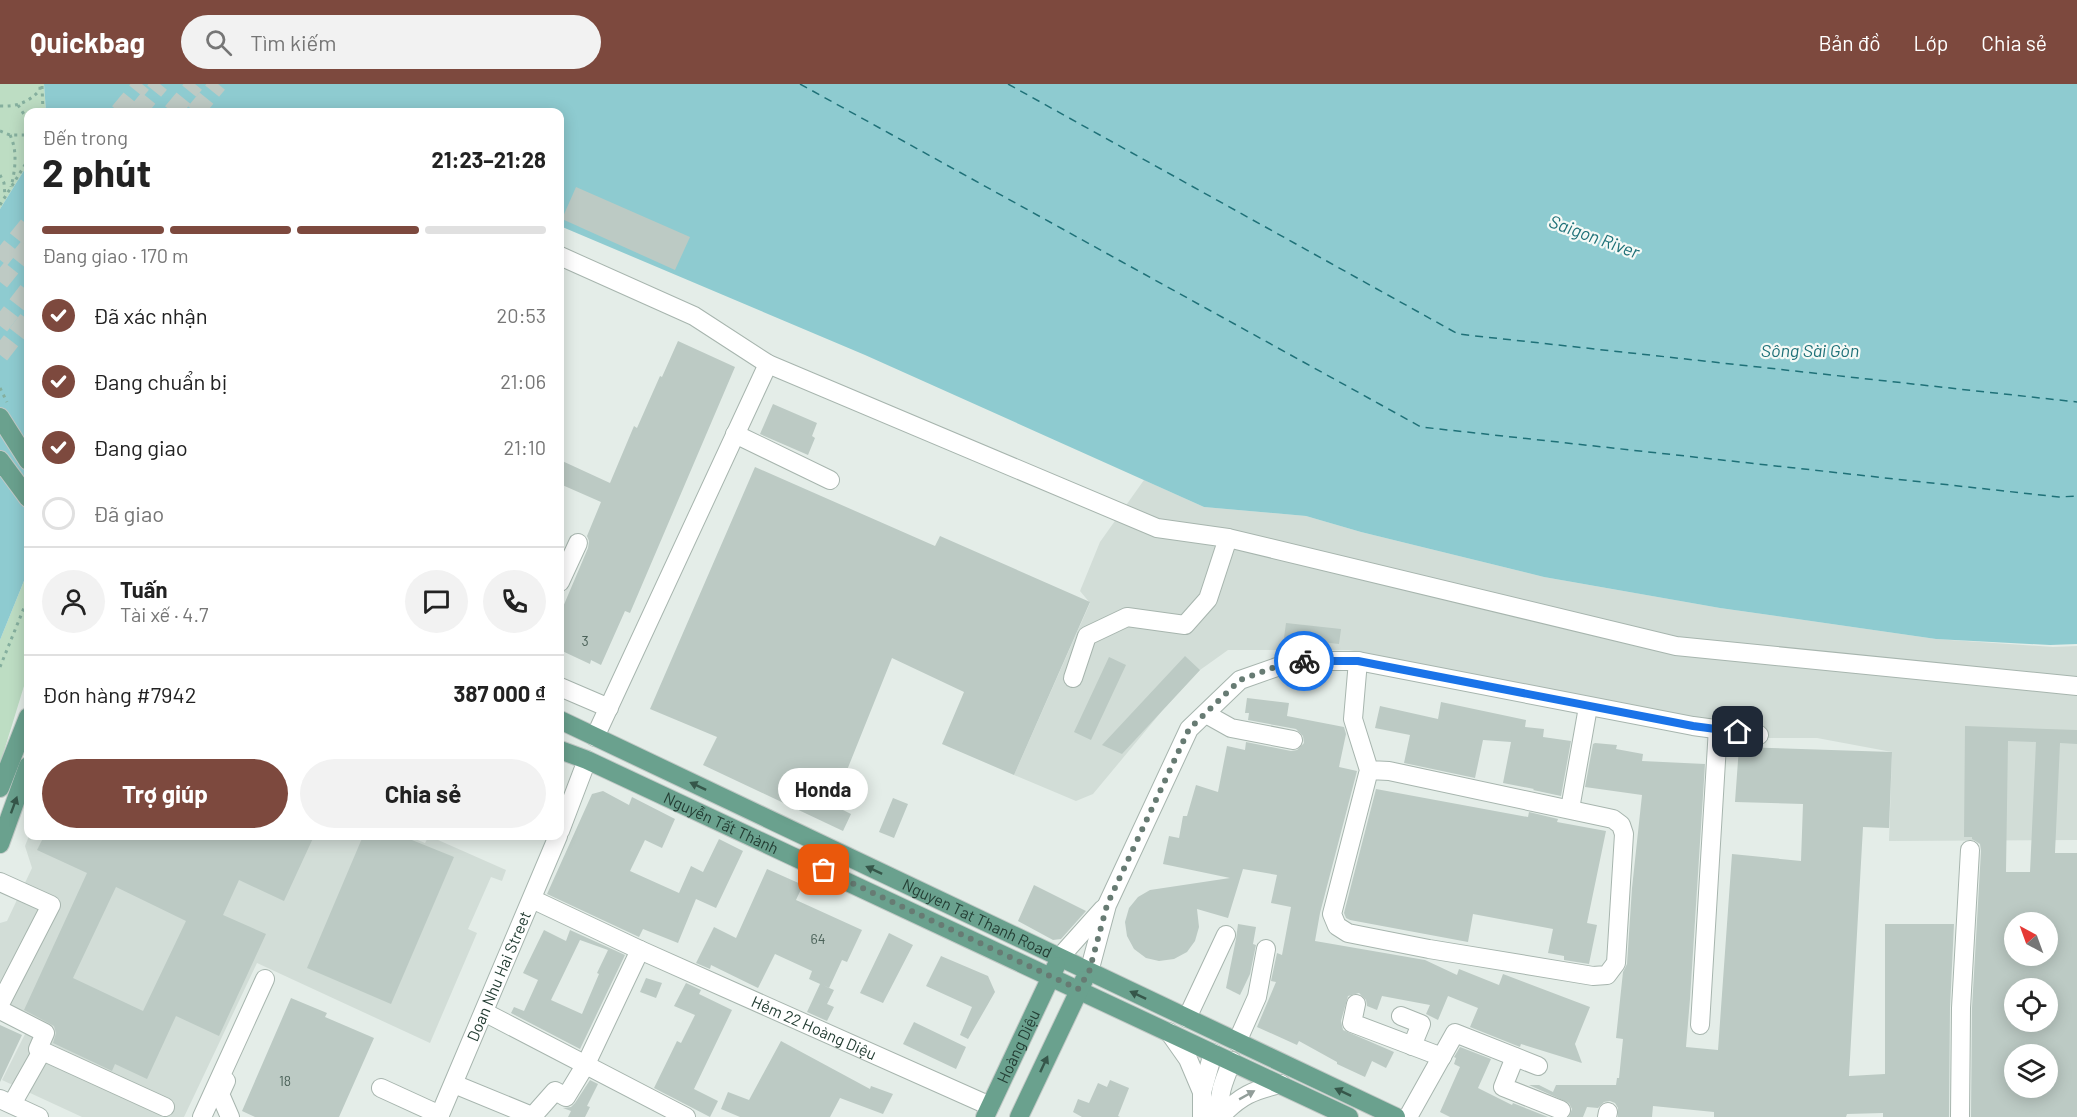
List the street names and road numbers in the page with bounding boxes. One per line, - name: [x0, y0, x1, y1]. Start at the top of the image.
- street label: Nguyễn Tất Thành: [661, 787, 782, 857]
- street label: Nguyen Tat Thanh Road: [900, 874, 1055, 961]
- street label: Doan Nhu Hai Street: [462, 908, 534, 1044]
- street label: Hẻm 22 Hoàng Diệu: [749, 991, 880, 1063]
- street label: Hoàng Diệu: [992, 1006, 1043, 1086]

